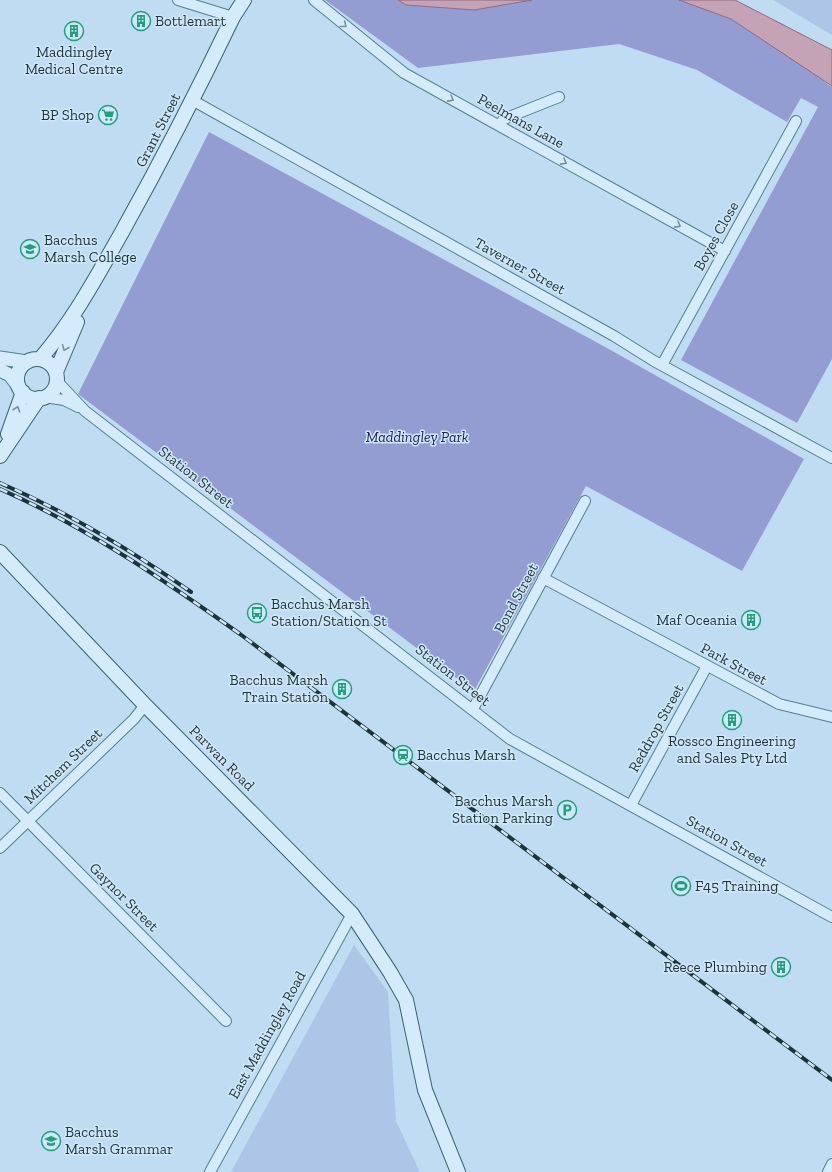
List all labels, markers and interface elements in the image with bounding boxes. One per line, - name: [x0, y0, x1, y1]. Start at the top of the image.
- building icon: Bottlemart: [130, 10, 152, 32]
- place label: Bottlemart: [155, 12, 226, 30]
- building icon: Maddingley Medical Centre: [63, 20, 85, 42]
- one-way arrow: [340, 20, 347, 27]
- place label: Maddingley Medical Centre: [25, 43, 123, 78]
- street label: Grant Street: [132, 89, 185, 170]
- street label: Peelmans Lane: [475, 90, 567, 152]
- one-way arrow: [446, 94, 454, 101]
- supermarket icon: BP Shop: [97, 104, 119, 126]
- place label: BP Shop: [41, 106, 94, 124]
- one-way arrow: [560, 157, 567, 164]
- street label: Boyes Close: [690, 198, 742, 274]
- one-way arrow: [674, 220, 681, 228]
- place label: Bacchus Marsh College: [44, 231, 137, 266]
- street label: Taverner Street: [471, 234, 569, 299]
- school or university icon: Bacchus Marsh College: [19, 238, 41, 260]
- one-way arrow: [62, 344, 70, 351]
- one-way arrow: [12, 406, 21, 413]
- park label: Maddingley Park: [366, 428, 469, 446]
- street label: Station Street: [155, 442, 237, 512]
- street label: Bond Street: [490, 560, 542, 636]
- place label: Bacchus Marsh Station/Station St: [271, 595, 387, 630]
- bus stop icon: Bacchus Marsh Station/Station St: [246, 602, 268, 624]
- building icon: Maf Oceania: [740, 609, 762, 631]
- place label: Maf Oceania: [656, 611, 737, 629]
- street label: Park Street: [698, 639, 771, 689]
- street label: Station Street: [412, 640, 494, 710]
- place label: Bacchus Marsh Train Station: [229, 671, 329, 706]
- building icon: Bacchus Marsh Train Station: [331, 678, 353, 700]
- street label: Reddrop Street: [624, 681, 688, 775]
- building icon: Rossco Engineering and Sales Pty Ltd: [721, 709, 743, 731]
- street label: Parwan Road: [186, 722, 259, 795]
- street label: Mitchem Street: [20, 724, 106, 808]
- place label: Rossco Engineering and Sales Pty Ltd: [668, 732, 796, 767]
- station icon: Bacchus Marsh: [392, 744, 414, 766]
- place label: Bacchus Marsh: [417, 746, 516, 764]
- place label: Bacchus Marsh Station Parking: [452, 792, 554, 827]
- parking icon: Bacchus Marsh Station Parking: [556, 799, 578, 821]
- street label: Station Street: [683, 811, 771, 871]
- street label: Gaynor Street: [86, 859, 163, 936]
- sports icon: F45 Training: [670, 875, 692, 897]
- place label: F45 Training: [695, 877, 778, 895]
- building icon: Reece Plumbing: [770, 956, 792, 978]
- place label: Reece Plumbing: [663, 958, 767, 976]
- street label: East Maddingley Road: [224, 967, 310, 1102]
- place label: Bacchus Marsh Grammar: [65, 1123, 173, 1158]
- school or university icon: Bacchus Marsh Grammar: [40, 1130, 62, 1152]

